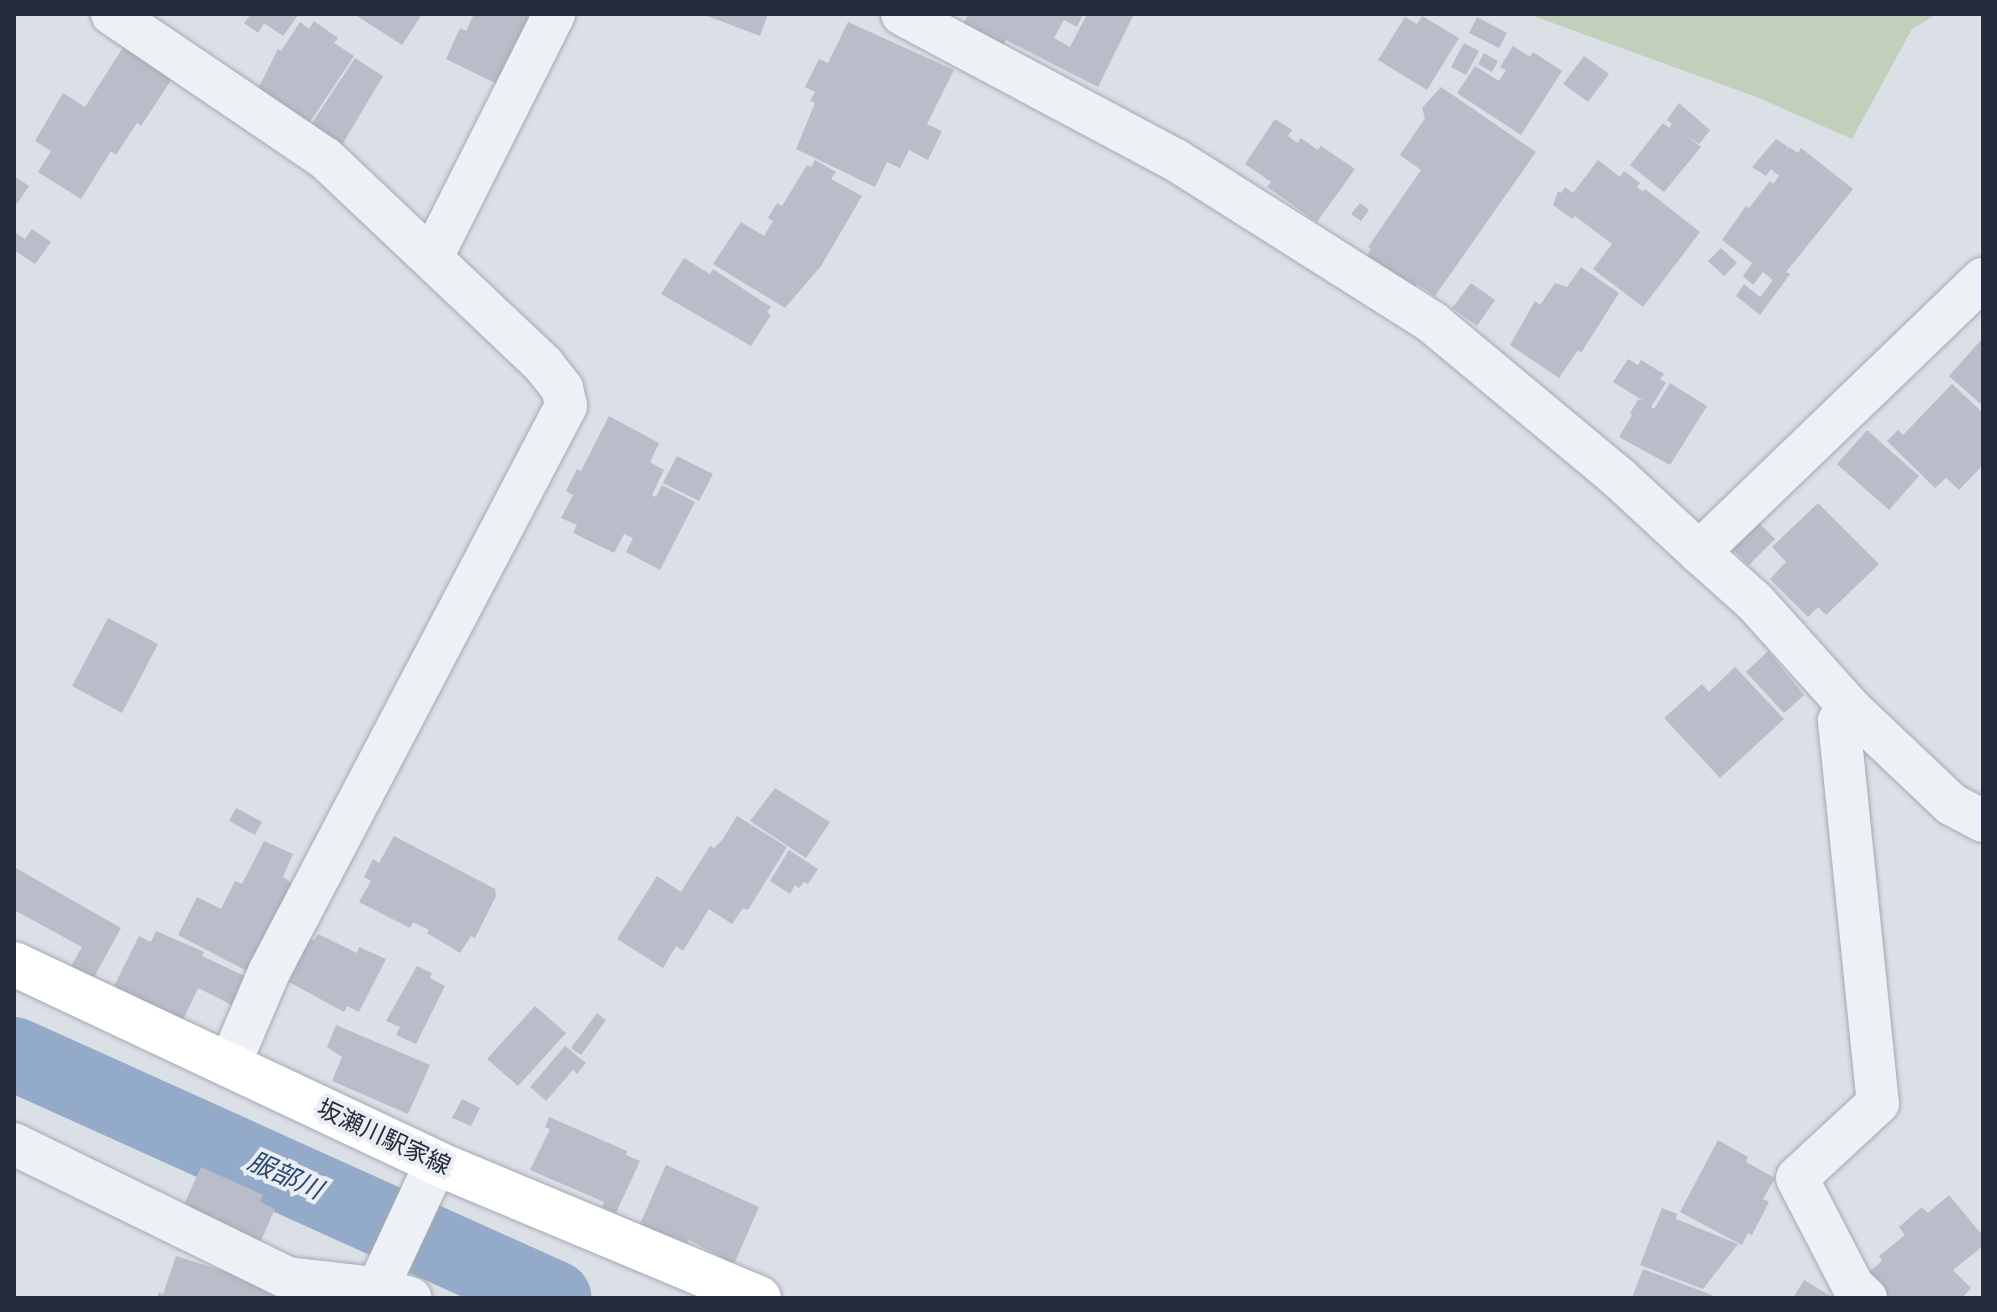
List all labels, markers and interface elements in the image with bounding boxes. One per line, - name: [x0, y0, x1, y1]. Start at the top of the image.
- street label: 坂瀬川駅家線: [313, 1094, 455, 1180]
- water label: 服部川: [243, 1146, 327, 1206]

